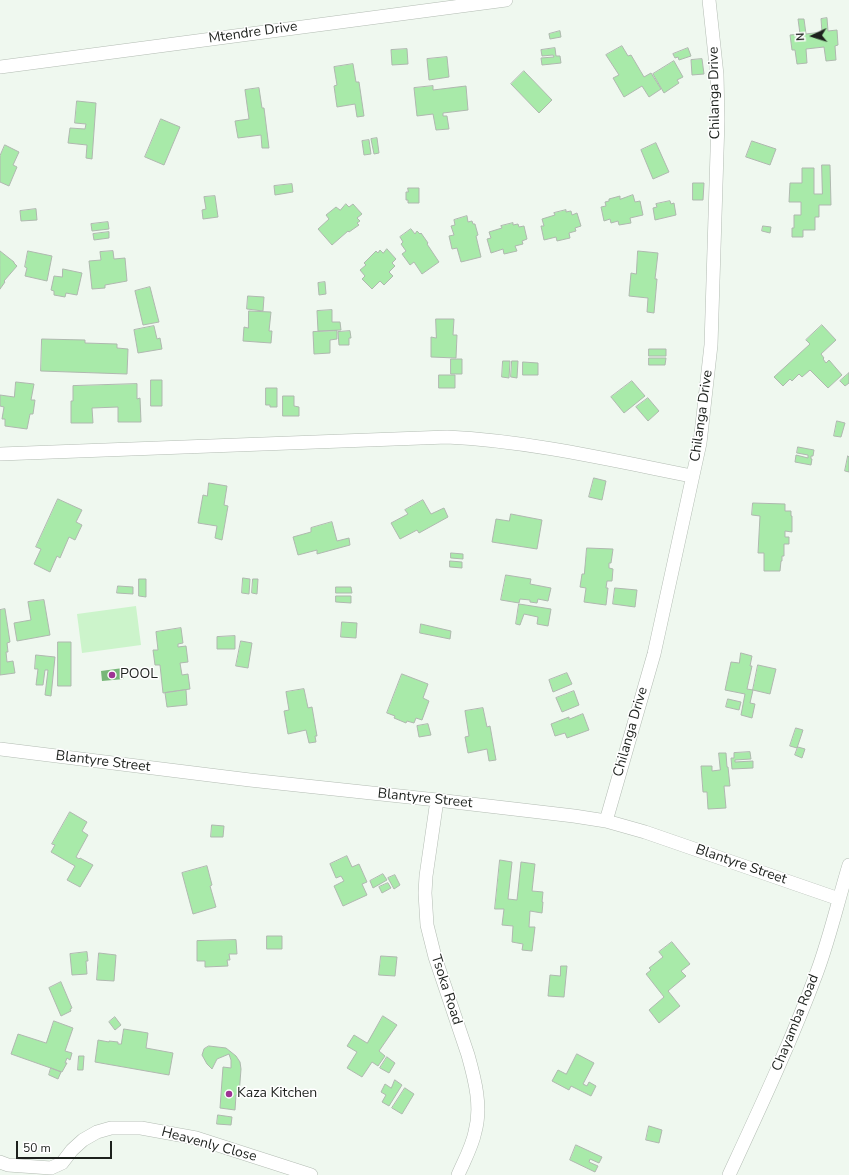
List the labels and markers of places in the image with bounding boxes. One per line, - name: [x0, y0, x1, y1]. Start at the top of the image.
- place label: POOL: [120, 667, 158, 683]
- marker: POOL: [107, 670, 117, 680]
- place label: Kaza Kitchen: [237, 1086, 317, 1102]
- marker: Kaza Kitchen: [224, 1089, 234, 1099]

